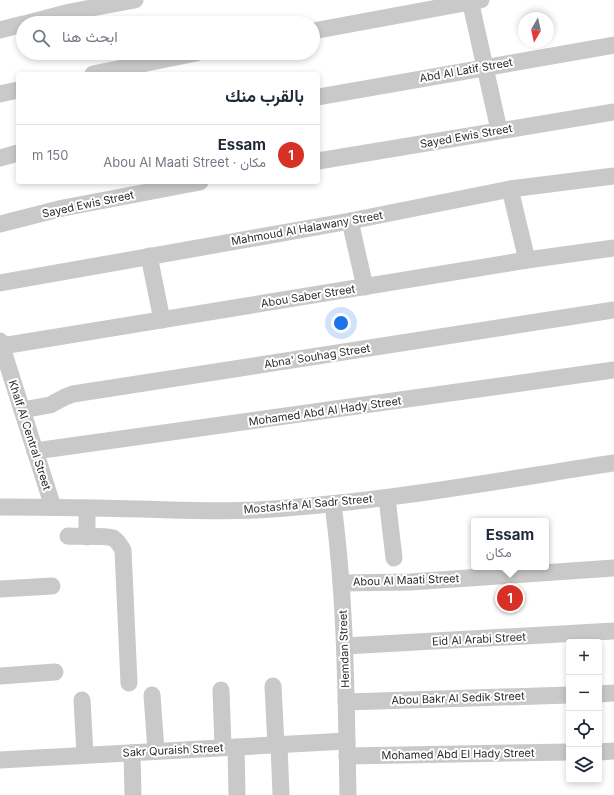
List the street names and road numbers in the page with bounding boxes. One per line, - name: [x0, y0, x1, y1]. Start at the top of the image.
- street label: Abd Al Latif Street: [418, 55, 514, 85]
- street label: Sayed Ewis Street: [419, 121, 514, 151]
- street label: Sayed Ewis Street: [41, 187, 136, 221]
- street label: Mahmoud Al Halawany Street: [230, 208, 384, 248]
- street label: Abou Saber Street: [260, 282, 356, 310]
- street label: Abna' Souhag Street: [263, 341, 371, 371]
- street label: Khalf Al Central Street: [6, 378, 55, 492]
- street label: Mohamed Abd Al Hady Street: [248, 393, 403, 429]
- street label: Mostashfa Al Sadr Street: [243, 491, 373, 517]
- street label: Abou Al Maati Street: [353, 571, 460, 589]
- street label: Hemdan Street: [336, 610, 352, 688]
- street label: Eid Al Arabi Street: [432, 630, 527, 648]
- street label: Abou Bakr Al Sedik Street: [391, 689, 525, 707]
- street label: Sakr Quraish Street: [122, 740, 224, 760]
- street label: Mohamed Abd El Hady Street: [381, 746, 535, 762]

